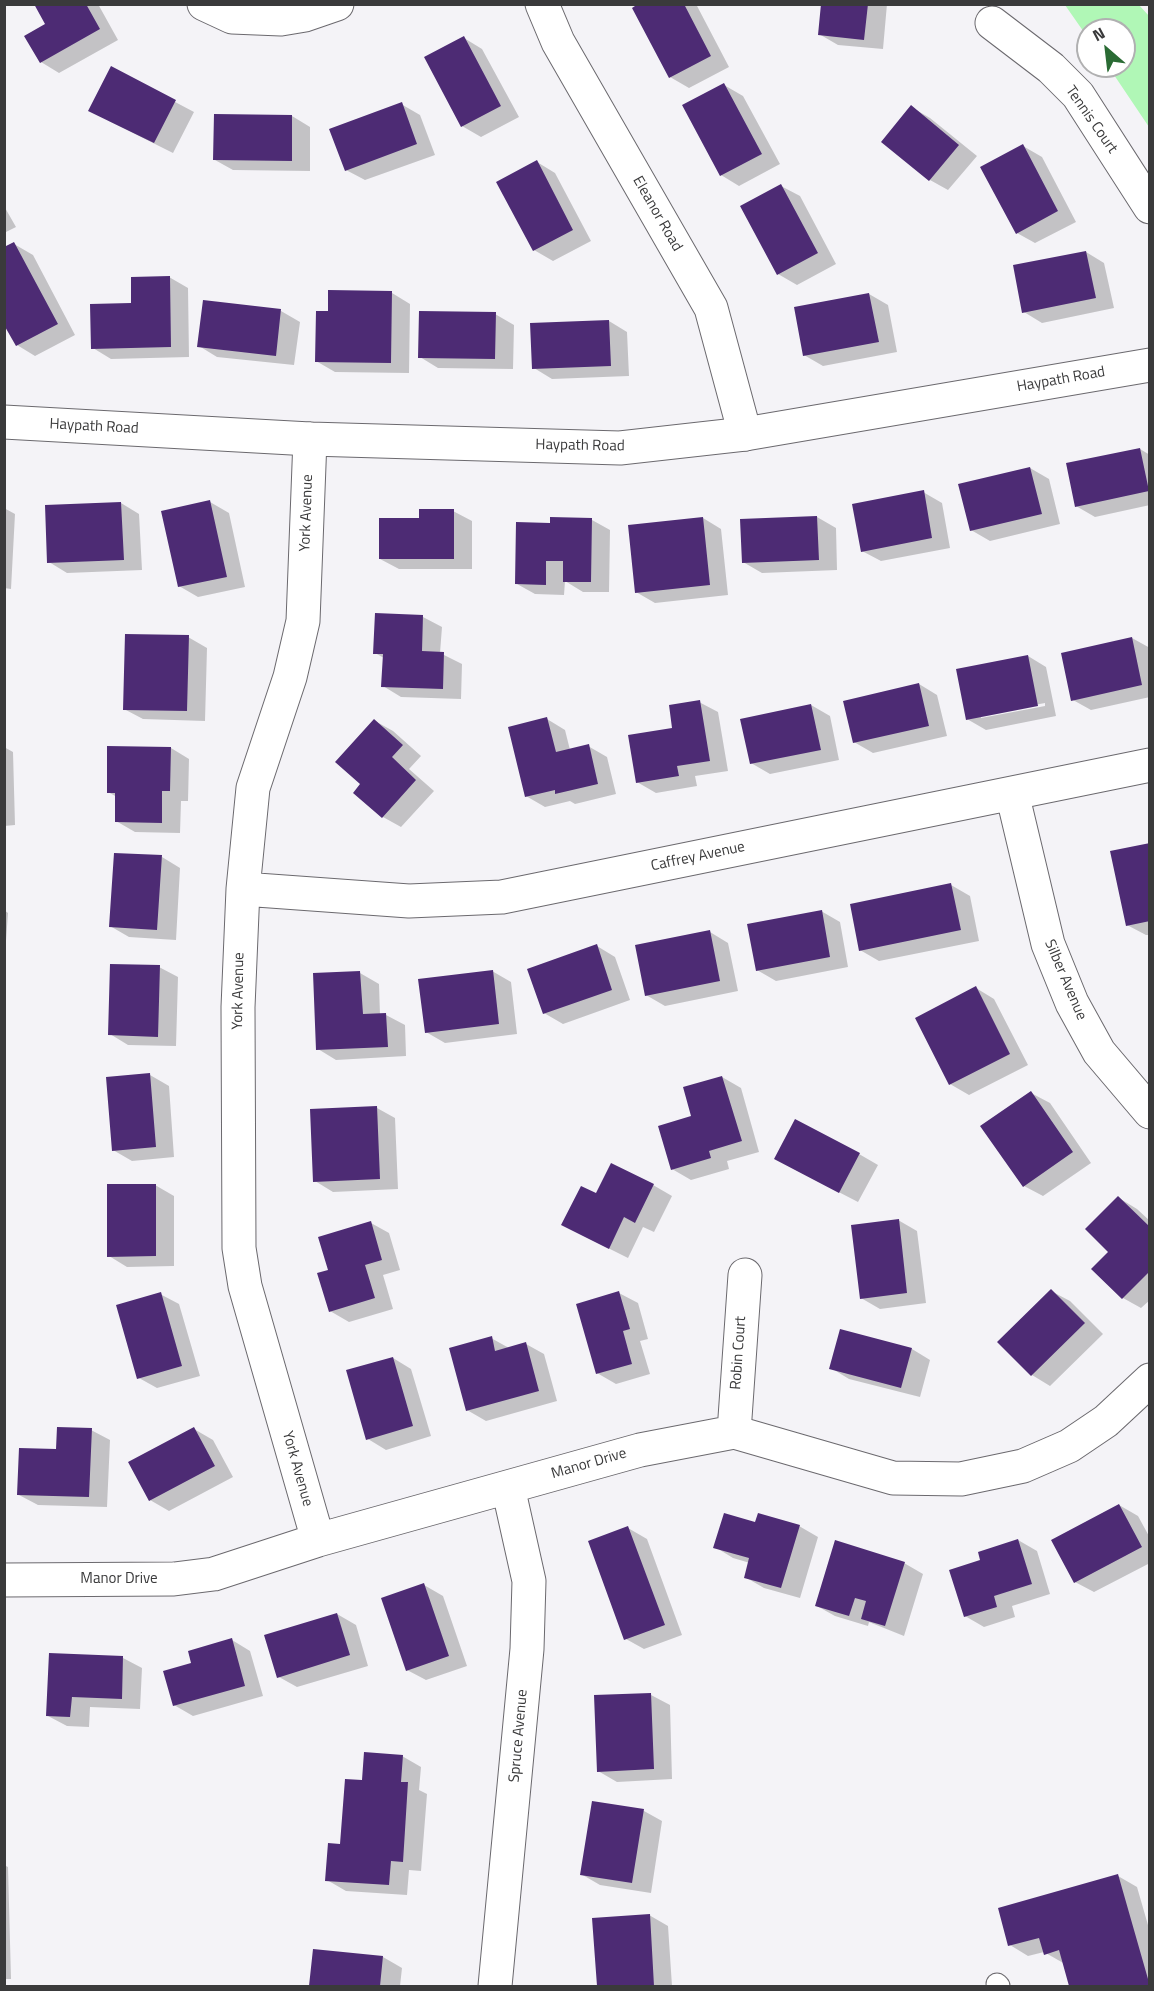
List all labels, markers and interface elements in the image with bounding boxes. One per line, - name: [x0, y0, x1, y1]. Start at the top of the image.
- north arrow: [1076, 18, 1136, 78]
- text: N: [1088, 21, 1109, 47]
- street label: Tennis Court: [1061, 83, 1121, 157]
- street label: Eleanor Road: [628, 173, 686, 255]
- street label: Haypath Road: [1015, 363, 1107, 397]
- street label: Haypath Road: [49, 416, 139, 438]
- street label: Haypath Road: [535, 436, 625, 456]
- street label: York Avenue: [297, 474, 317, 552]
- street label: Caffrey Avenue: [649, 838, 747, 876]
- street label: Silber Avenue: [1040, 937, 1090, 1023]
- street label: York Avenue: [229, 952, 249, 1030]
- street label: Robin Court: [727, 1316, 751, 1390]
- street label: York Avenue: [278, 1429, 316, 1509]
- street label: Manor Drive: [549, 1445, 629, 1483]
- street label: Manor Drive: [80, 1570, 158, 1588]
- street label: Spruce Avenue: [506, 1689, 532, 1783]

